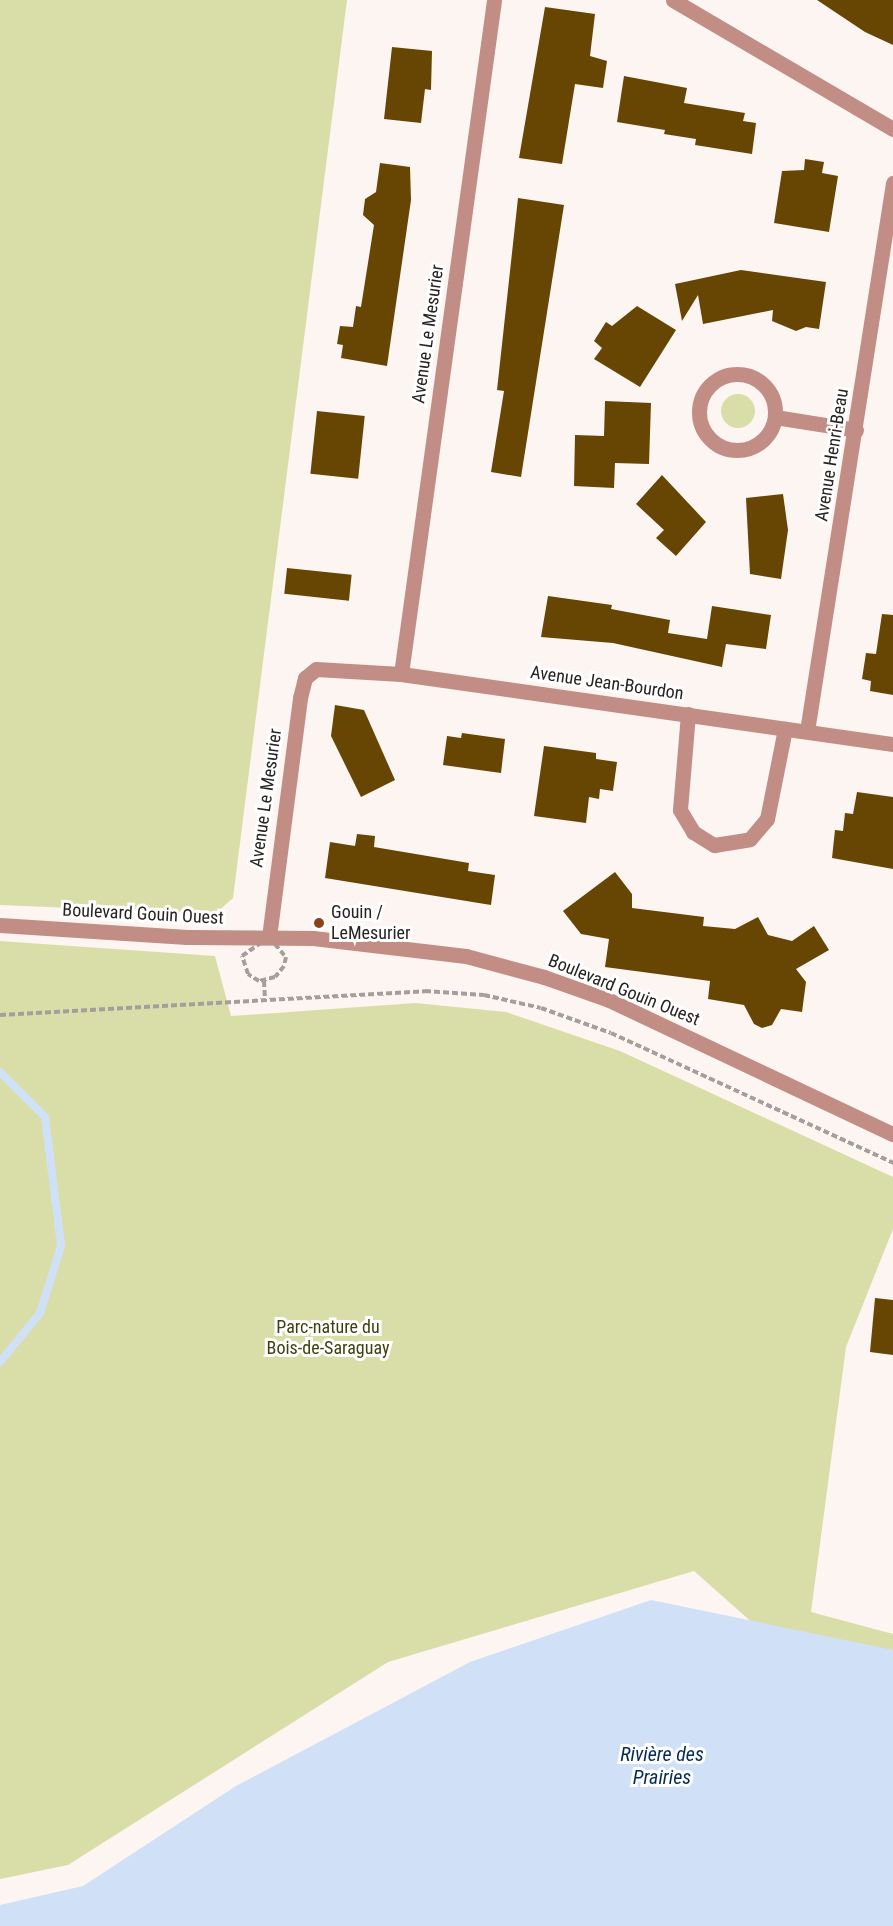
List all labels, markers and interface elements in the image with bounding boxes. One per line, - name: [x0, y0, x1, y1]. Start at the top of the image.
- street label: Avenue Le Mesurier: [408, 263, 448, 405]
- street label: Avenue Henri-Beau: [811, 387, 853, 523]
- street label: Avenue Jean-Bourdon: [529, 662, 685, 704]
- street label: Avenue Le Mesurier: [246, 727, 286, 869]
- street label: Boulevard Gouin Ouest: [62, 899, 224, 929]
- place label: Gouin / LeMesurier: [331, 902, 410, 944]
- marker: Gouin / LeMesurier: [312, 916, 326, 930]
- street label: Boulevard Gouin Ouest: [545, 950, 703, 1030]
- park label: Parc-nature du Bois-de-Saraguay: [267, 1317, 389, 1360]
- water label: Rivière des Prairies: [620, 1742, 704, 1789]

